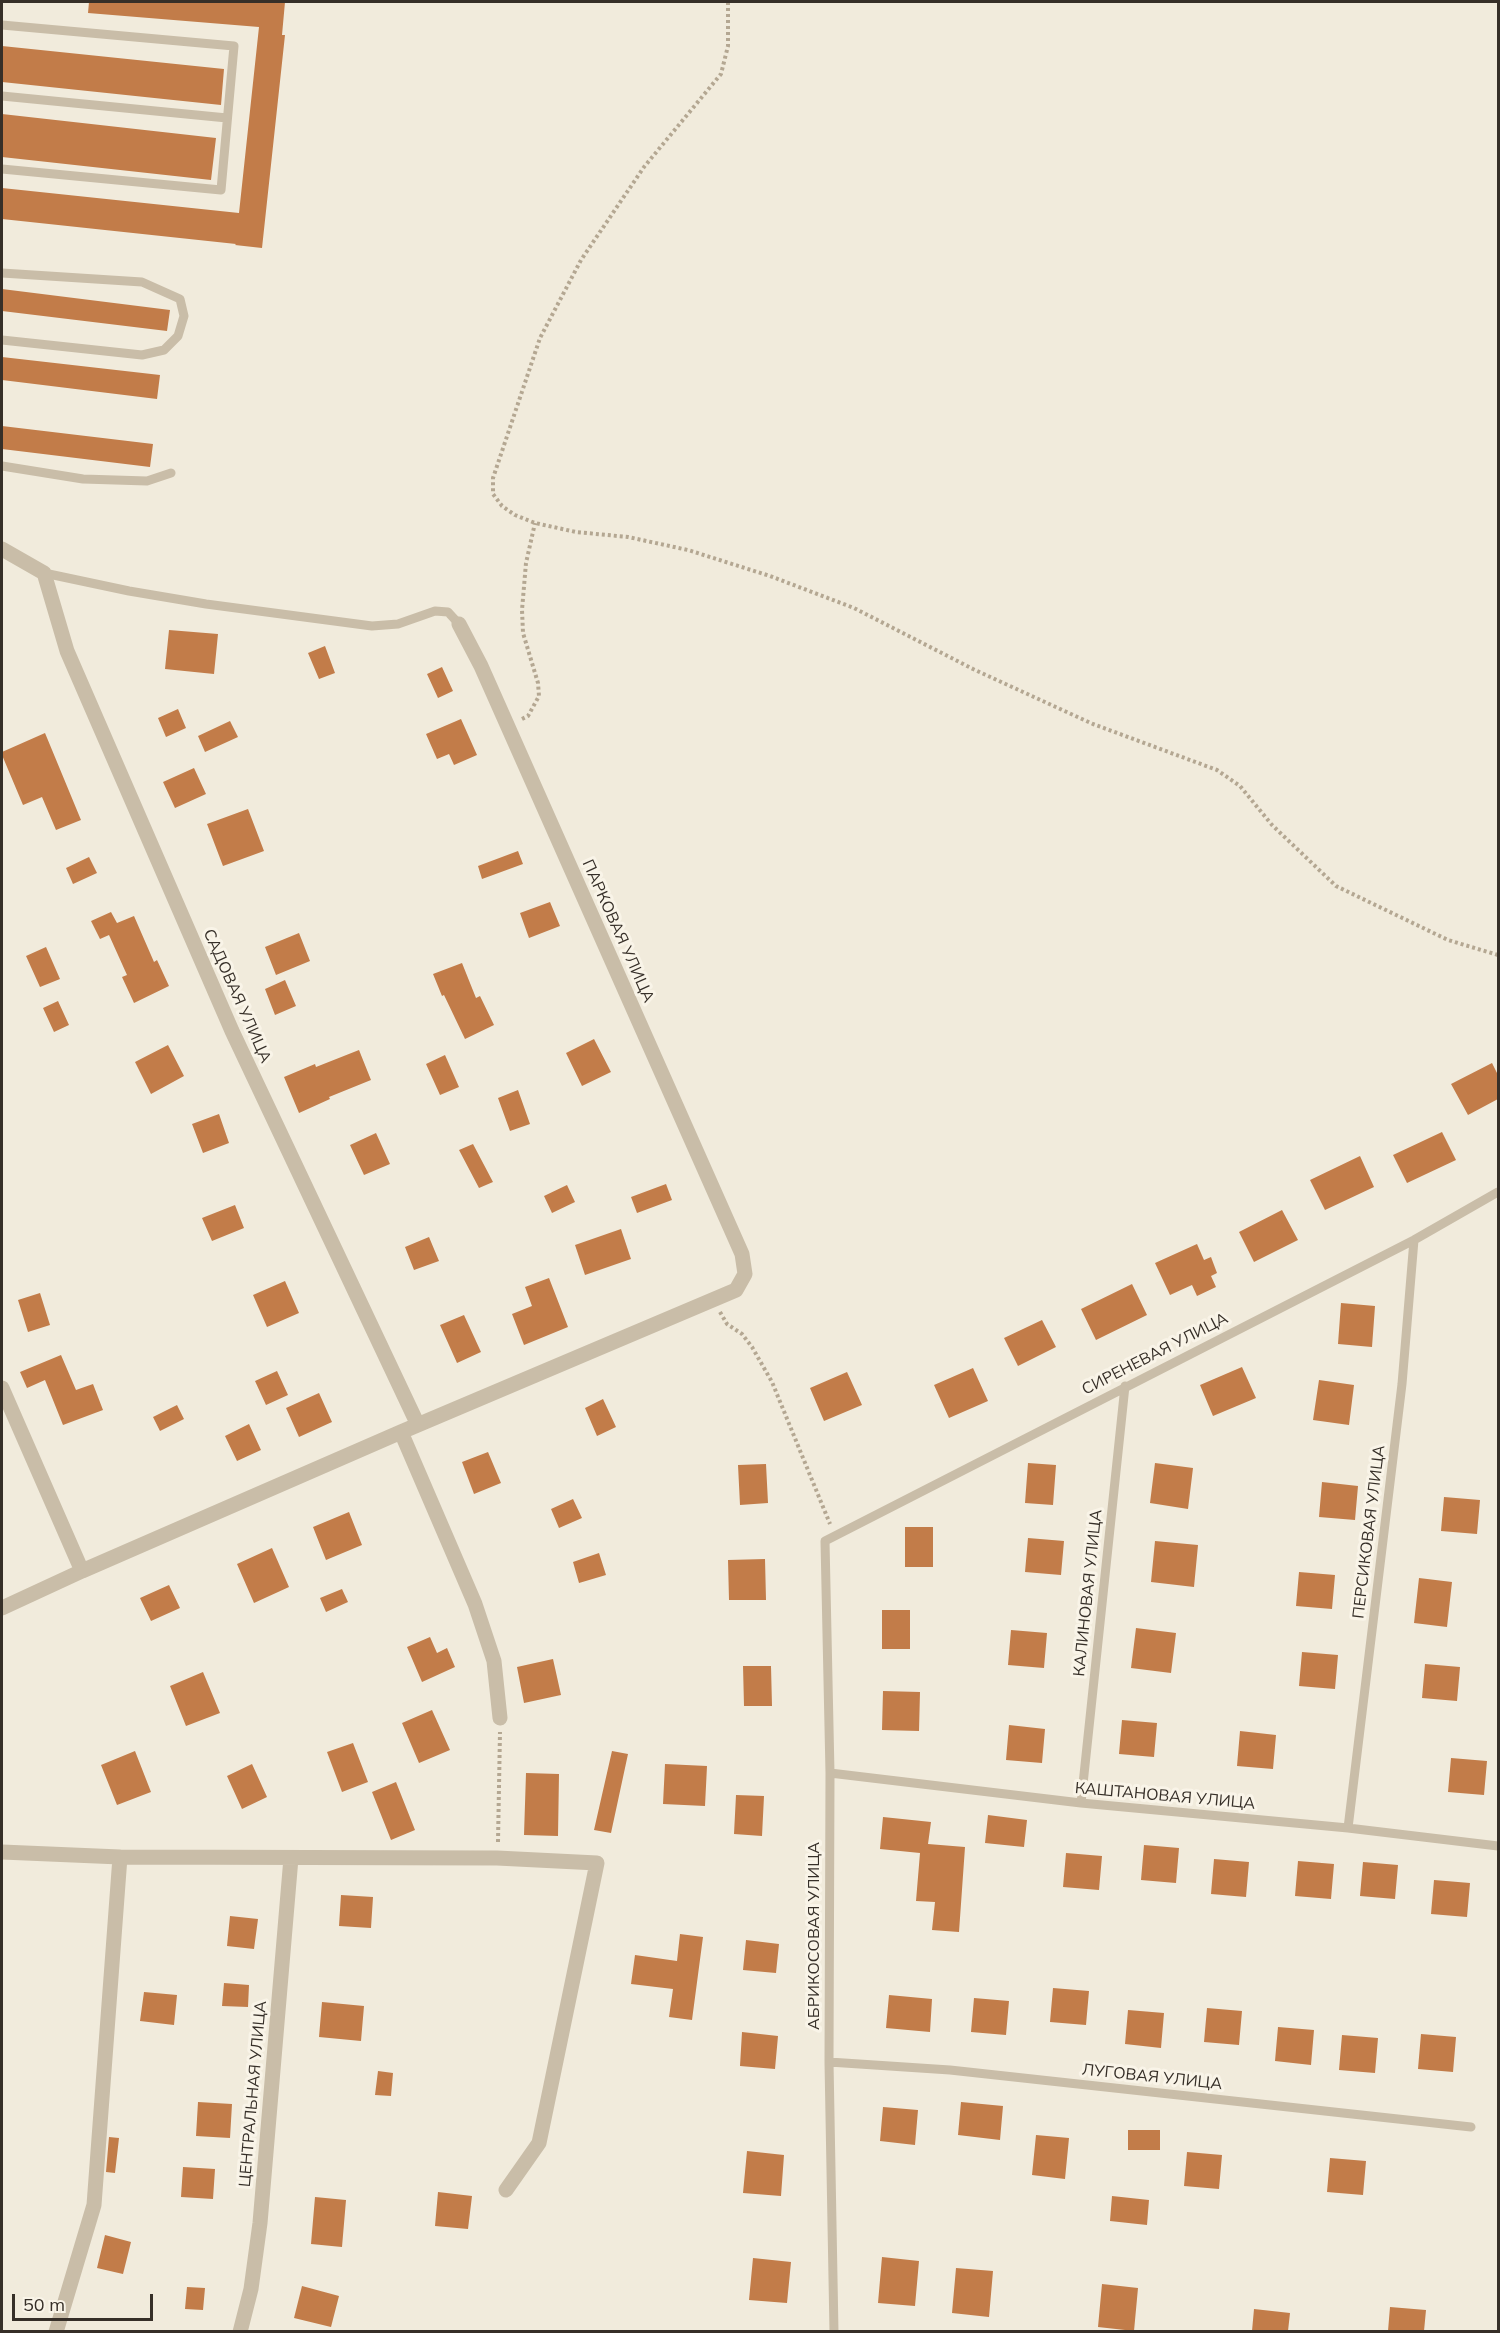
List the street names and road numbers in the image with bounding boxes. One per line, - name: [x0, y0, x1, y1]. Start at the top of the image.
- street label: ПАРКОВАЯ УЛИЦА: [578, 857, 658, 1005]
- street label: САДОВАЯ УЛИЦА: [199, 926, 275, 1066]
- street label: СИРЕНЕВАЯ УЛИЦА: [1079, 1309, 1231, 1399]
- street label: ПЕРСИКОВАЯ УЛИЦА: [1349, 1444, 1389, 1620]
- street label: КАЛИНОВАЯ УЛИЦА: [1070, 1509, 1106, 1677]
- street label: КАШТАНОВАЯ УЛИЦА: [1074, 1779, 1256, 1813]
- street label: АБРИКОСОВАЯ УЛИЦА: [804, 1842, 824, 2030]
- street label: ЦЕНТРАЛЬНАЯ УЛИЦА: [235, 2000, 271, 2188]
- street label: ЛУГОВАЯ УЛИЦА: [1081, 2060, 1223, 2094]

